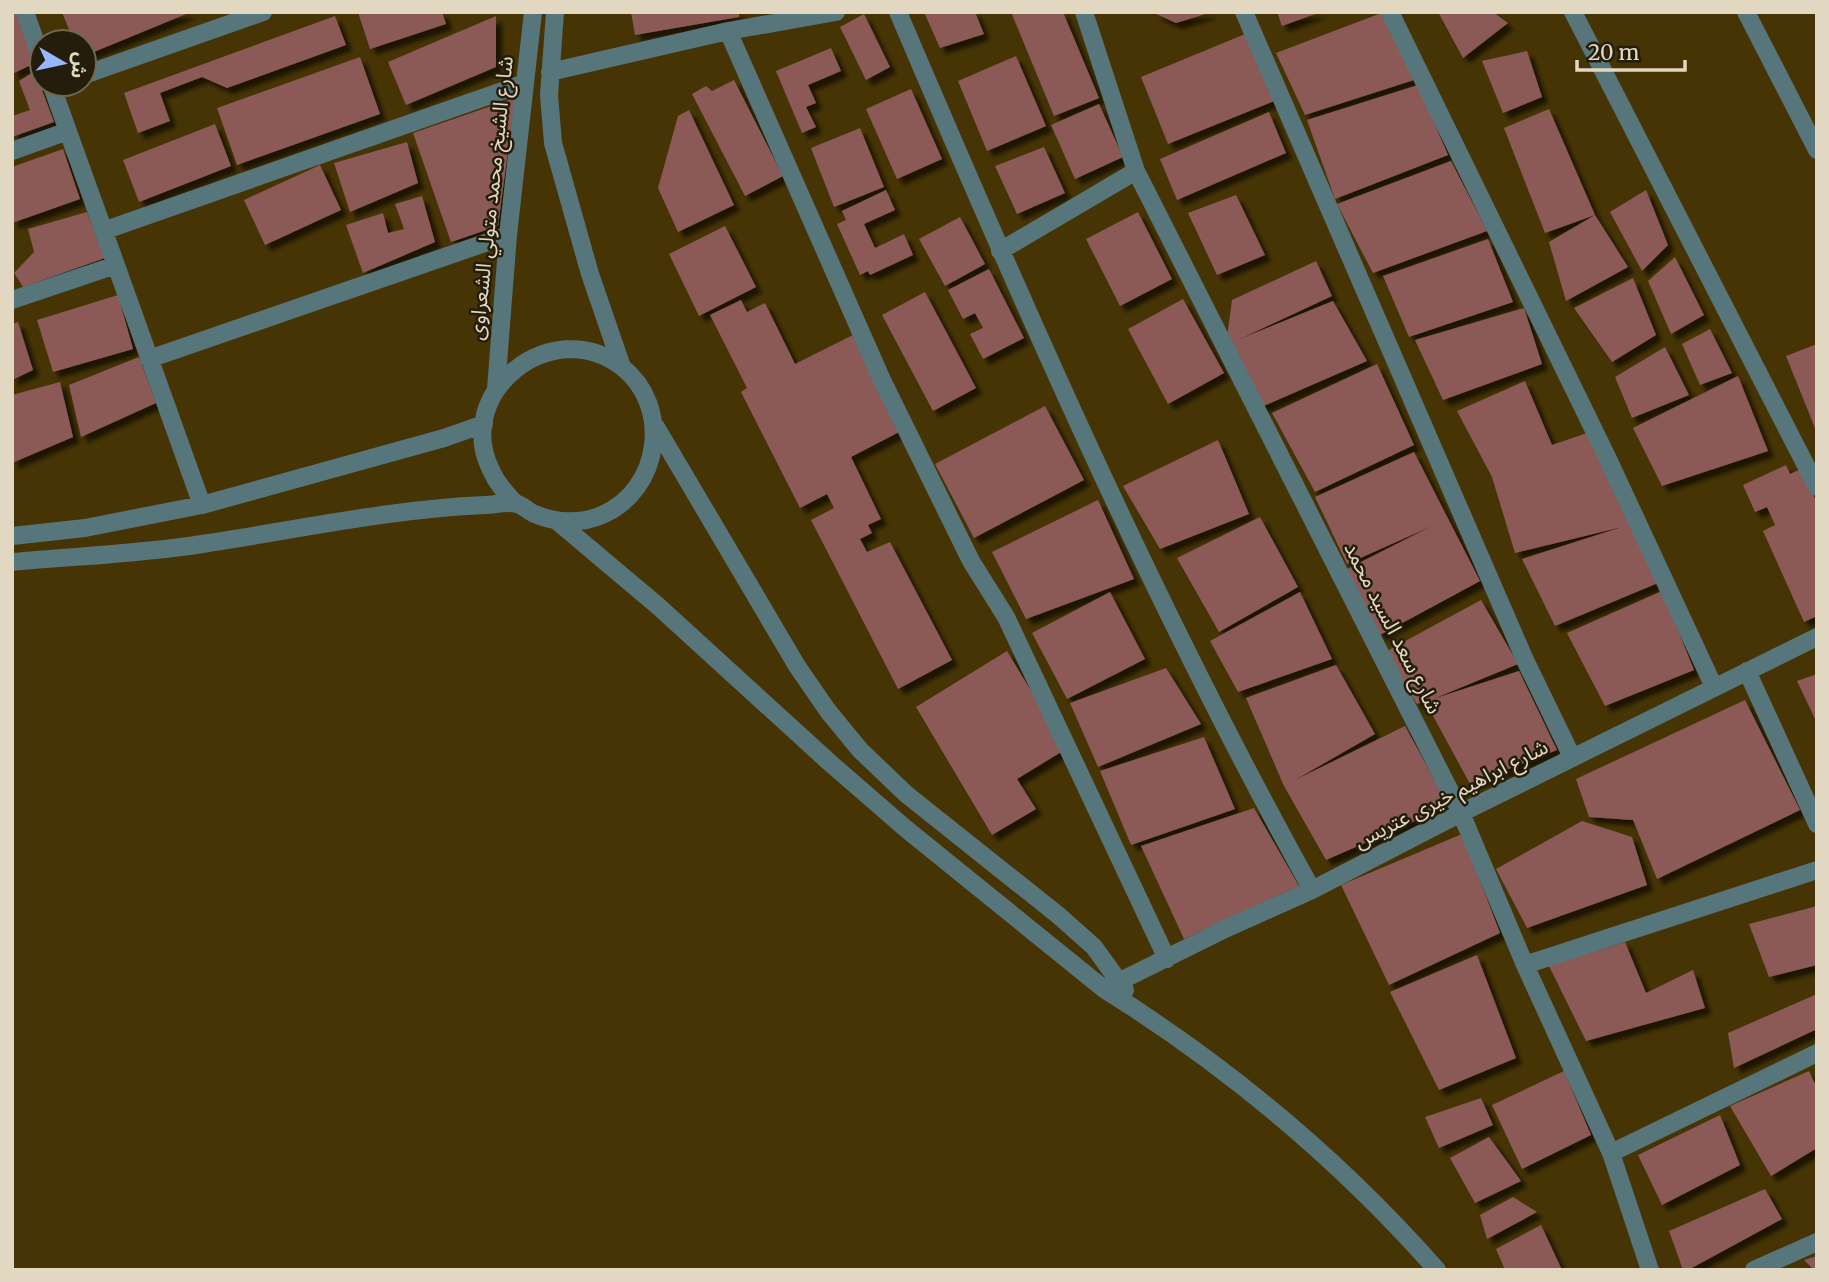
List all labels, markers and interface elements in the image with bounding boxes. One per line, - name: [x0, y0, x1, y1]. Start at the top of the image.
- north arrow: [28, 28, 98, 98]
- scale bar: [1577, 28, 1686, 72]
- text: 20 m: [1588, 39, 1640, 66]
- text: ش: [66, 51, 94, 80]
- street label: شارع الشيخ محمد متولي الشعراوى: [462, 55, 522, 342]
- street label: شارع سعد السيد محمد: [1337, 537, 1448, 719]
- street label: شارع ابراهيم خيرى عتريس: [1349, 733, 1553, 856]

